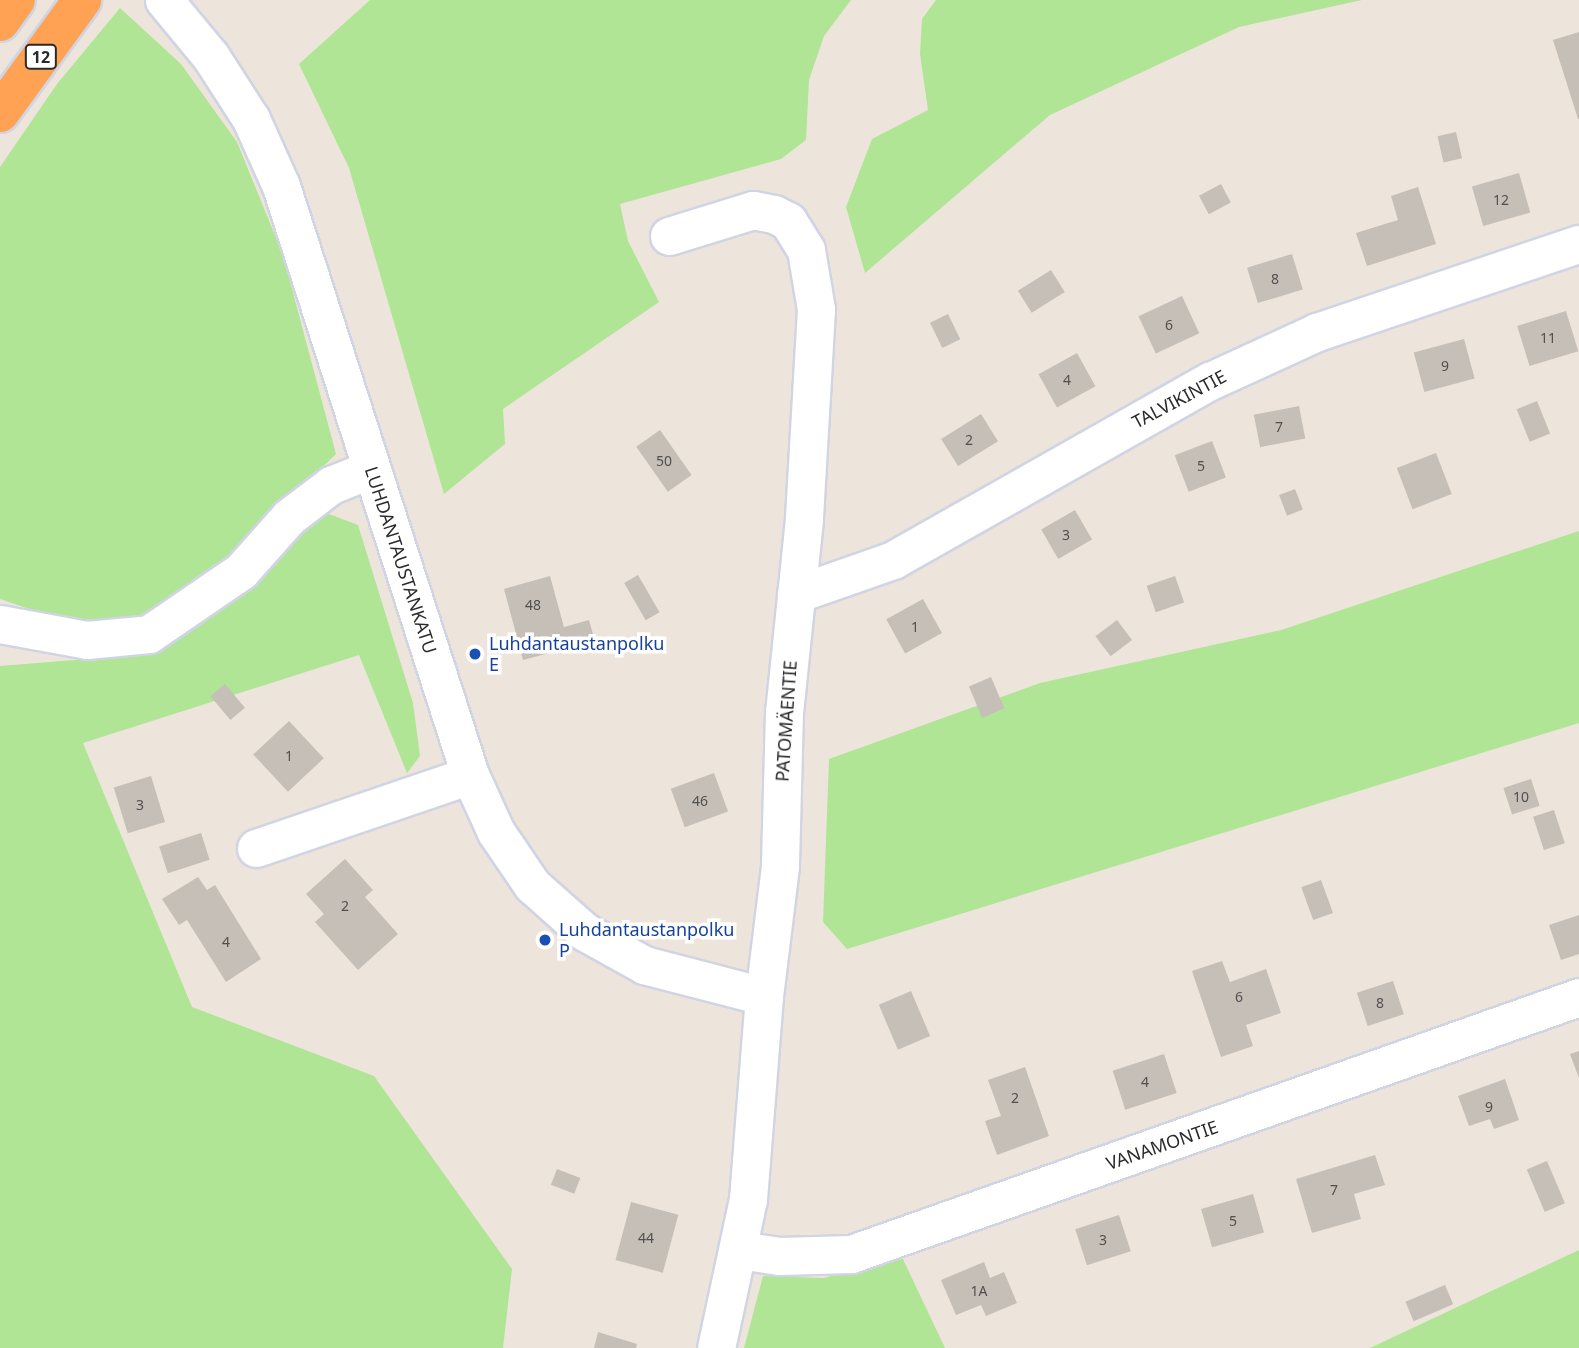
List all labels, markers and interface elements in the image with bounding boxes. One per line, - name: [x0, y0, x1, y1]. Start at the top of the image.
- road number: 12: [23, 44, 58, 69]
- house number: 12: [1493, 192, 1509, 208]
- house number: 8: [1271, 271, 1279, 287]
- house number: 6: [1165, 317, 1173, 333]
- house number: 11: [1540, 330, 1556, 346]
- house number: 9: [1441, 358, 1449, 374]
- street label: TALVIKINTIE: [1128, 365, 1230, 433]
- house number: 4: [1063, 372, 1071, 388]
- house number: 7: [1275, 419, 1283, 435]
- house number: 2: [965, 432, 973, 448]
- house number: 50: [656, 453, 672, 469]
- house number: 5: [1197, 458, 1205, 474]
- street label: LUHDANTAUSTANKATU: [361, 464, 441, 656]
- house number: 3: [1062, 527, 1070, 543]
- house number: 48: [525, 597, 541, 613]
- house number: 1: [911, 619, 919, 635]
- place label: Luhdantaustanpolku E: [489, 633, 664, 676]
- marker: Luhdantaustanpolku E: [467, 646, 483, 662]
- street label: PATOMÄENTIE: [771, 660, 801, 782]
- house number: 1: [285, 748, 293, 764]
- house number: 10: [1513, 789, 1529, 805]
- house number: 46: [692, 793, 708, 809]
- house number: 3: [136, 797, 144, 813]
- house number: 2: [341, 898, 349, 914]
- place label: Luhdantaustanpolku P: [559, 919, 734, 962]
- marker: Luhdantaustanpolku P: [537, 932, 553, 948]
- house number: 4: [222, 934, 230, 950]
- house number: 6: [1235, 989, 1243, 1005]
- house number: 8: [1376, 995, 1384, 1011]
- house number: 4: [1141, 1074, 1149, 1090]
- house number: 2: [1011, 1090, 1019, 1106]
- house number: 9: [1485, 1099, 1493, 1115]
- street label: VANAMONTIE: [1103, 1116, 1221, 1174]
- house number: 7: [1330, 1182, 1338, 1198]
- house number: 5: [1229, 1213, 1237, 1229]
- house number: 44: [638, 1230, 654, 1246]
- house number: 3: [1099, 1232, 1107, 1248]
- house number: 1A: [971, 1283, 987, 1299]

